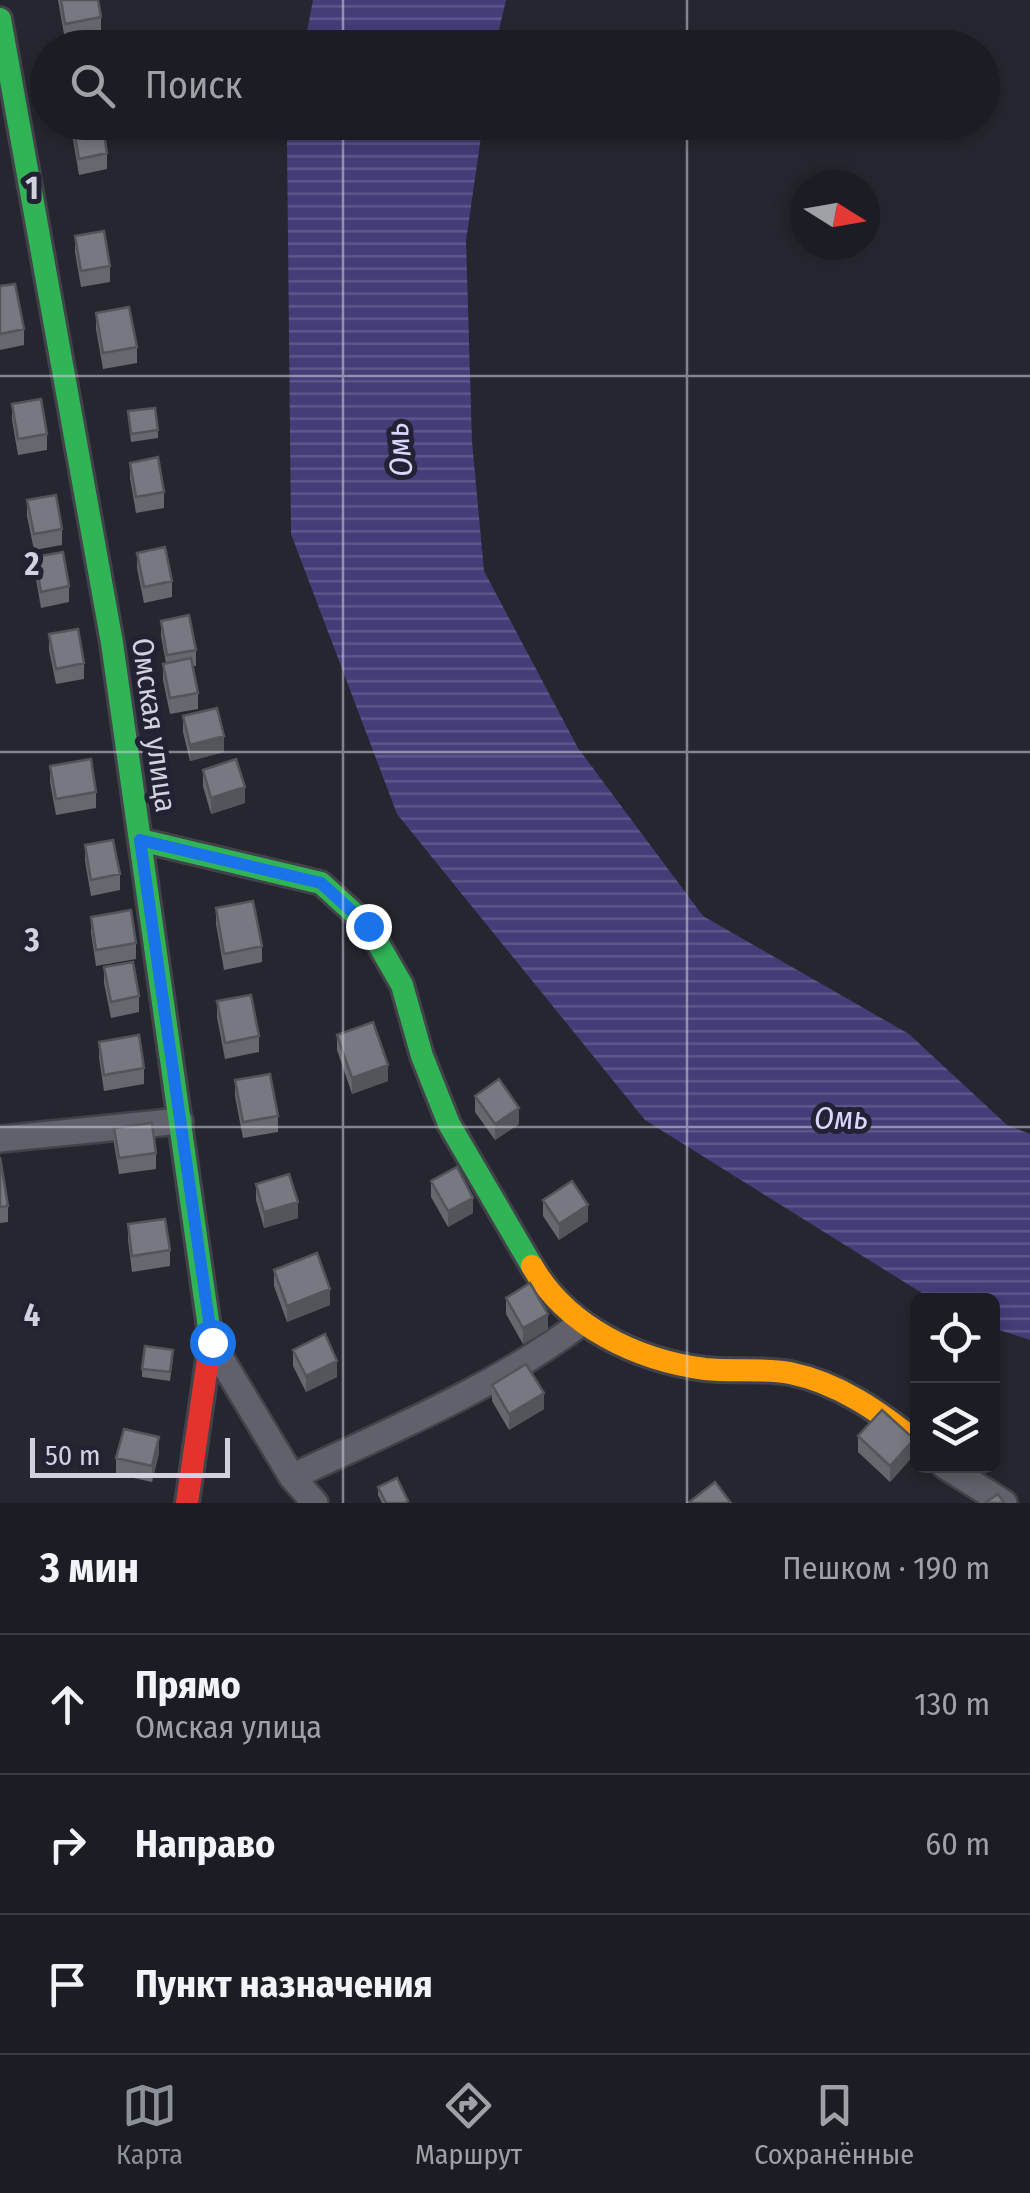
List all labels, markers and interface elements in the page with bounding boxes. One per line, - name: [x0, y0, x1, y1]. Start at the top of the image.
- search box: [30, 30, 1000, 140]
- icon: search: [65, 58, 120, 113]
- text: Поиск: [145, 62, 242, 108]
- text: 1: [25, 169, 39, 207]
- north arrow: [790, 170, 880, 260]
- water label: Омь: [377, 421, 421, 479]
- text: 2: [24, 545, 40, 583]
- street label: Омская улица: [124, 636, 184, 814]
- route end: [346, 904, 392, 950]
- text: 3: [23, 921, 40, 959]
- water label: Омь: [814, 1099, 868, 1137]
- map controls: [910, 1293, 1000, 1473]
- button: locate: [910, 1293, 1000, 1383]
- text: 4: [24, 1296, 40, 1334]
- route start: [190, 1320, 236, 1366]
- button: layers: [910, 1383, 1000, 1473]
- scale bar: [30, 1433, 230, 1478]
- text: 50 m: [45, 1439, 101, 1472]
- text: 3 мин: [40, 1543, 139, 1593]
- text: Пешком · 190 m: [782, 1549, 990, 1587]
- text: Прямо: [135, 1662, 241, 1708]
- icon: ahead: [40, 1677, 95, 1732]
- text: 130 m: [914, 1685, 990, 1723]
- text: Омская улица: [135, 1708, 322, 1746]
- icon: right: [40, 1817, 95, 1872]
- text: Направо: [135, 1821, 275, 1867]
- text: 60 m: [925, 1825, 990, 1863]
- icon: arrive: [40, 1957, 95, 2012]
- text: Пункт назначения: [135, 1961, 433, 2007]
- tab: Карта: [116, 2078, 183, 2171]
- tab: Маршрут: [415, 2078, 522, 2171]
- tab: Сохранённые: [754, 2078, 914, 2171]

